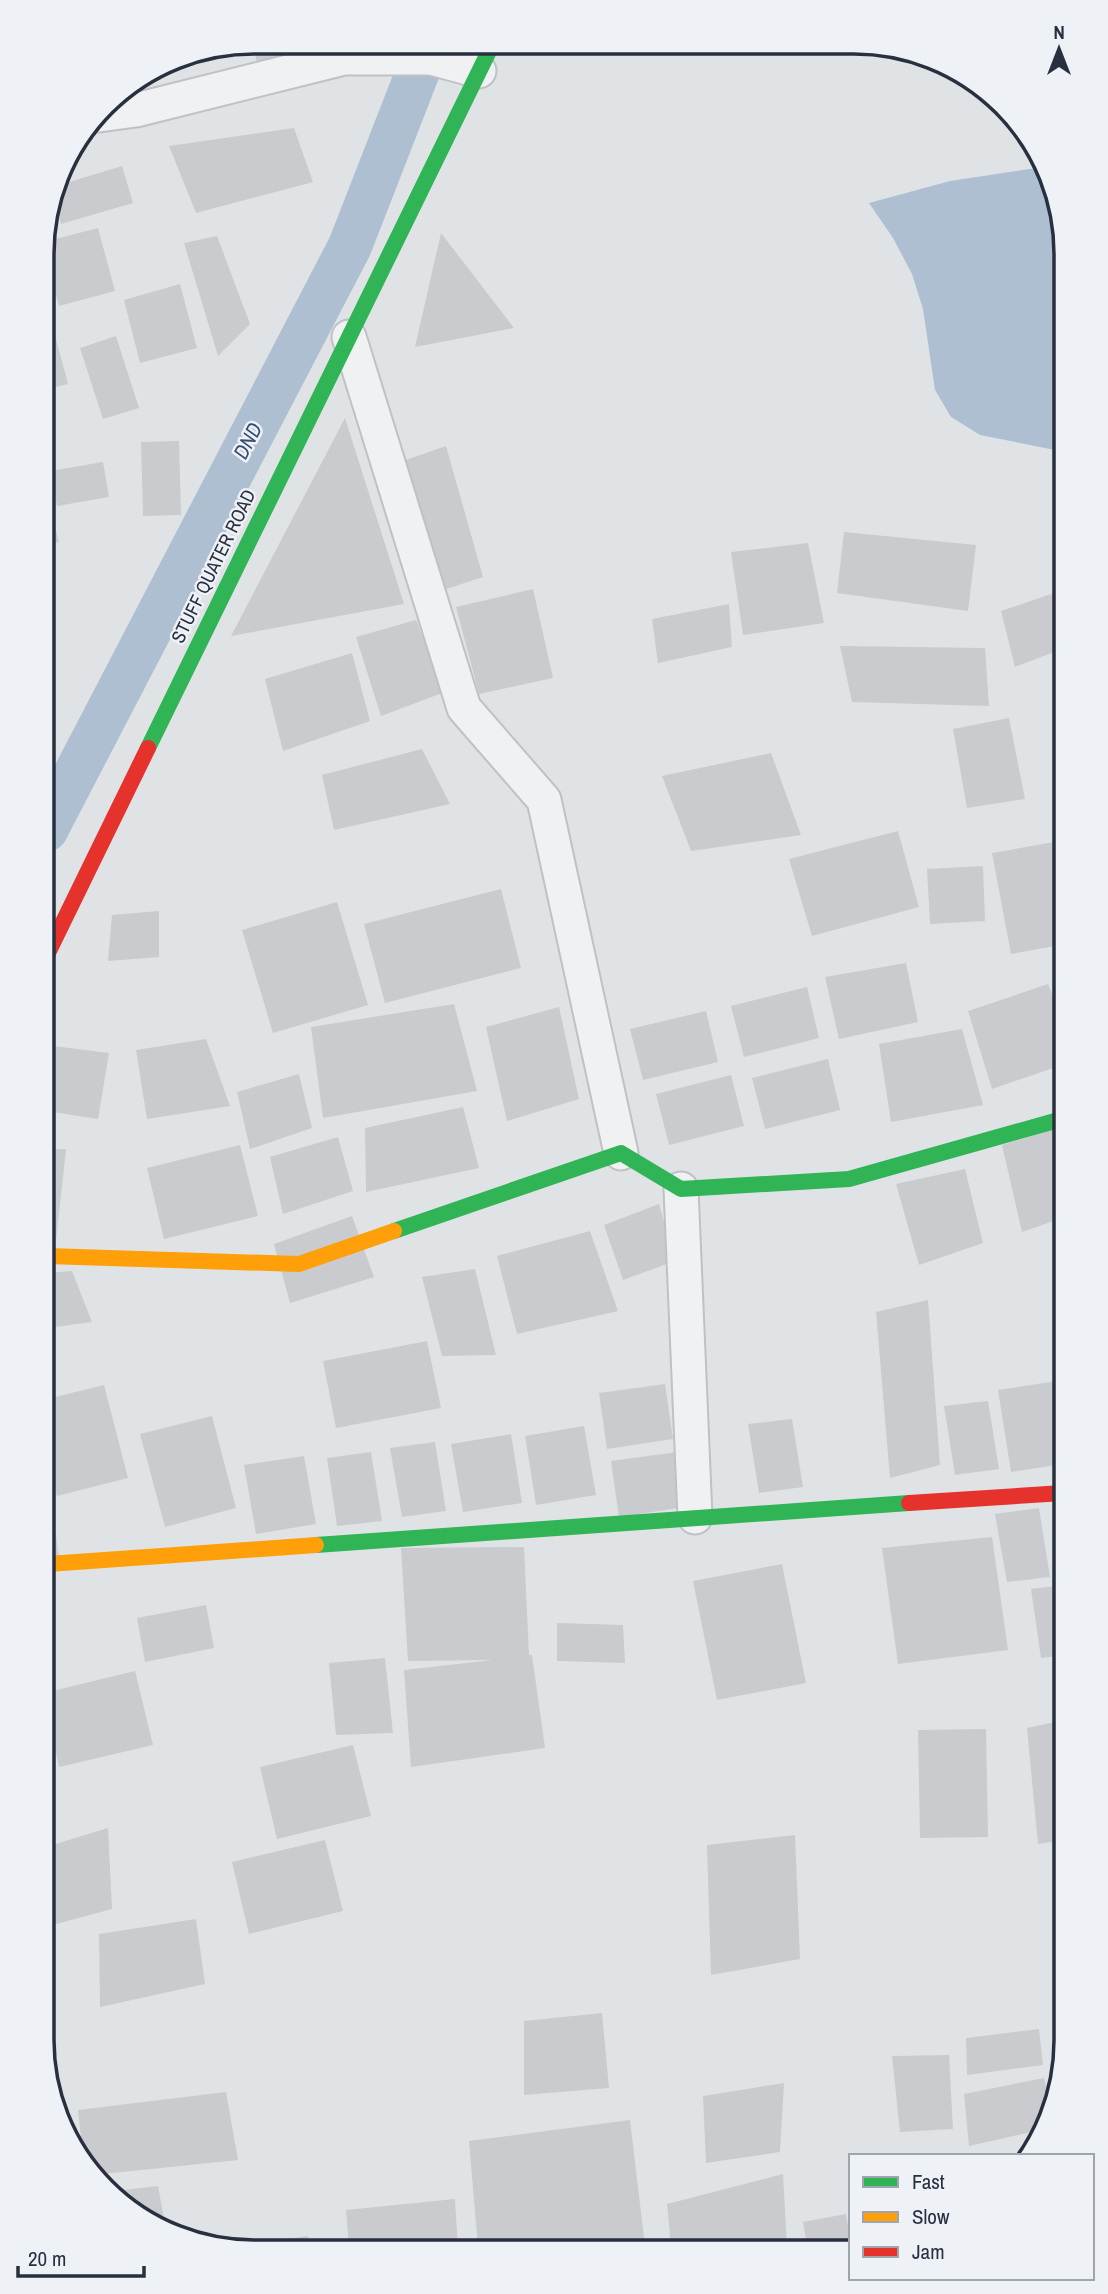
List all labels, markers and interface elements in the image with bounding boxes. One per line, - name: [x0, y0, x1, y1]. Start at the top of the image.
- north arrow: [1024, 14, 1094, 84]
- text: N: [1053, 19, 1065, 45]
- water label: DND: [226, 417, 269, 464]
- street label: STUFF QUATER ROAD: [165, 485, 261, 647]
- legend: [849, 2154, 1094, 2280]
- text: Fast: [912, 2167, 945, 2196]
- text: Slow: [912, 2202, 950, 2231]
- scale bar: [18, 2234, 144, 2278]
- text: Jam: [912, 2237, 945, 2266]
- text: 20 m: [28, 2244, 66, 2273]

